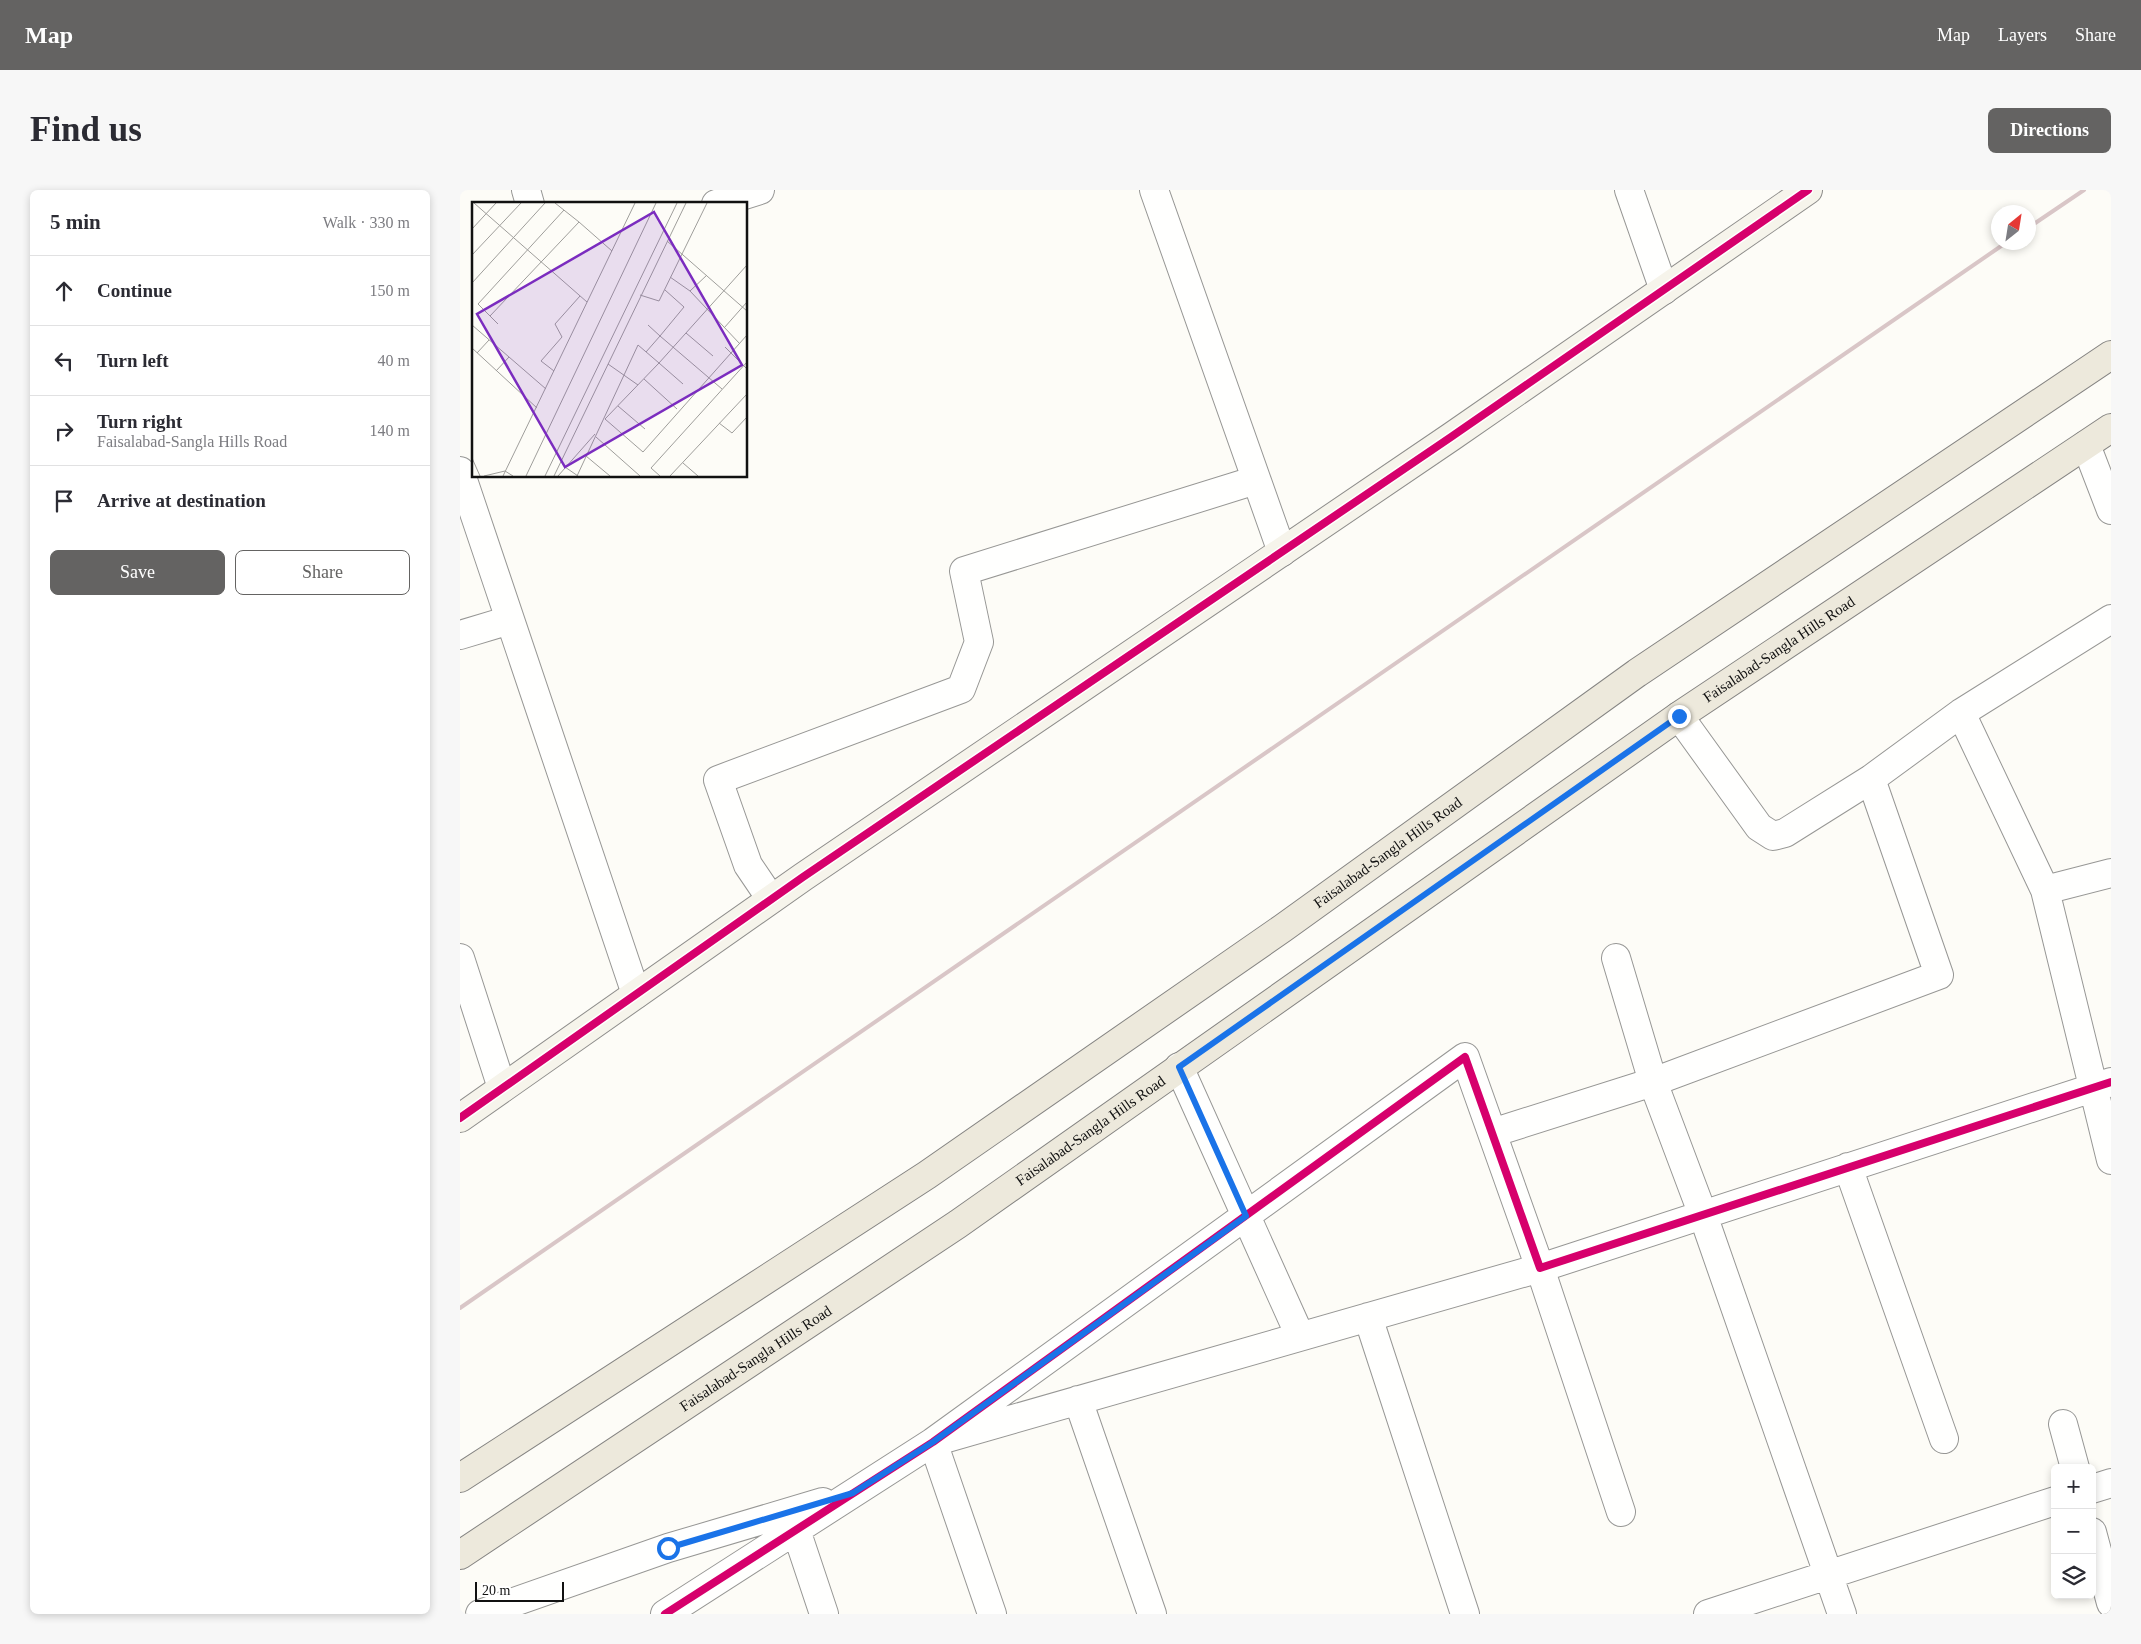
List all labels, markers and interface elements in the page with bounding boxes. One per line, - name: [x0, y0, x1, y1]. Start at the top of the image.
- text: Map: [25, 22, 73, 48]
- text: Map: [1937, 25, 1970, 45]
- text: Layers: [1998, 25, 2047, 45]
- text: Share: [2075, 25, 2116, 45]
- button: Directions: [1988, 108, 2111, 153]
- text: Find us: [30, 110, 142, 149]
- inset map: [472, 202, 748, 478]
- north arrow: [1991, 205, 2036, 250]
- text: 5 min: [50, 210, 101, 234]
- text: Walk · 330 m: [323, 214, 410, 231]
- icon: ahead: [50, 277, 78, 305]
- text: Continue: [97, 280, 172, 301]
- text: 150 m: [370, 282, 410, 299]
- icon: left: [50, 347, 78, 375]
- text: Turn left: [97, 350, 169, 371]
- text: 40 m: [378, 352, 410, 369]
- text: Turn right: [97, 411, 182, 432]
- icon: right: [50, 417, 78, 445]
- text: 140 m: [370, 422, 410, 439]
- text: Faisalabad-Sangla Hills Road: [97, 433, 287, 450]
- icon: arrive: [50, 487, 78, 515]
- text: Arrive at destination: [97, 490, 266, 511]
- button: Save: [50, 550, 225, 595]
- button: Share: [235, 550, 410, 595]
- street label: Faisalabad-Sangla Hills Road: [1700, 593, 1858, 706]
- route end: [1668, 705, 1691, 728]
- street label: Faisalabad-Sangla Hills Road: [1311, 794, 1465, 911]
- street label: Faisalabad-Sangla Hills Road: [1013, 1072, 1168, 1189]
- street label: Faisalabad-Sangla Hills Road: [677, 1302, 835, 1415]
- map controls: [2051, 1464, 2096, 1599]
- button: +: [2051, 1464, 2096, 1509]
- button: −: [2051, 1509, 2096, 1554]
- route start: [657, 1537, 680, 1560]
- button: layers: [2051, 1554, 2096, 1599]
- scale bar: [475, 1579, 564, 1602]
- text: 20 m: [482, 1583, 510, 1598]

